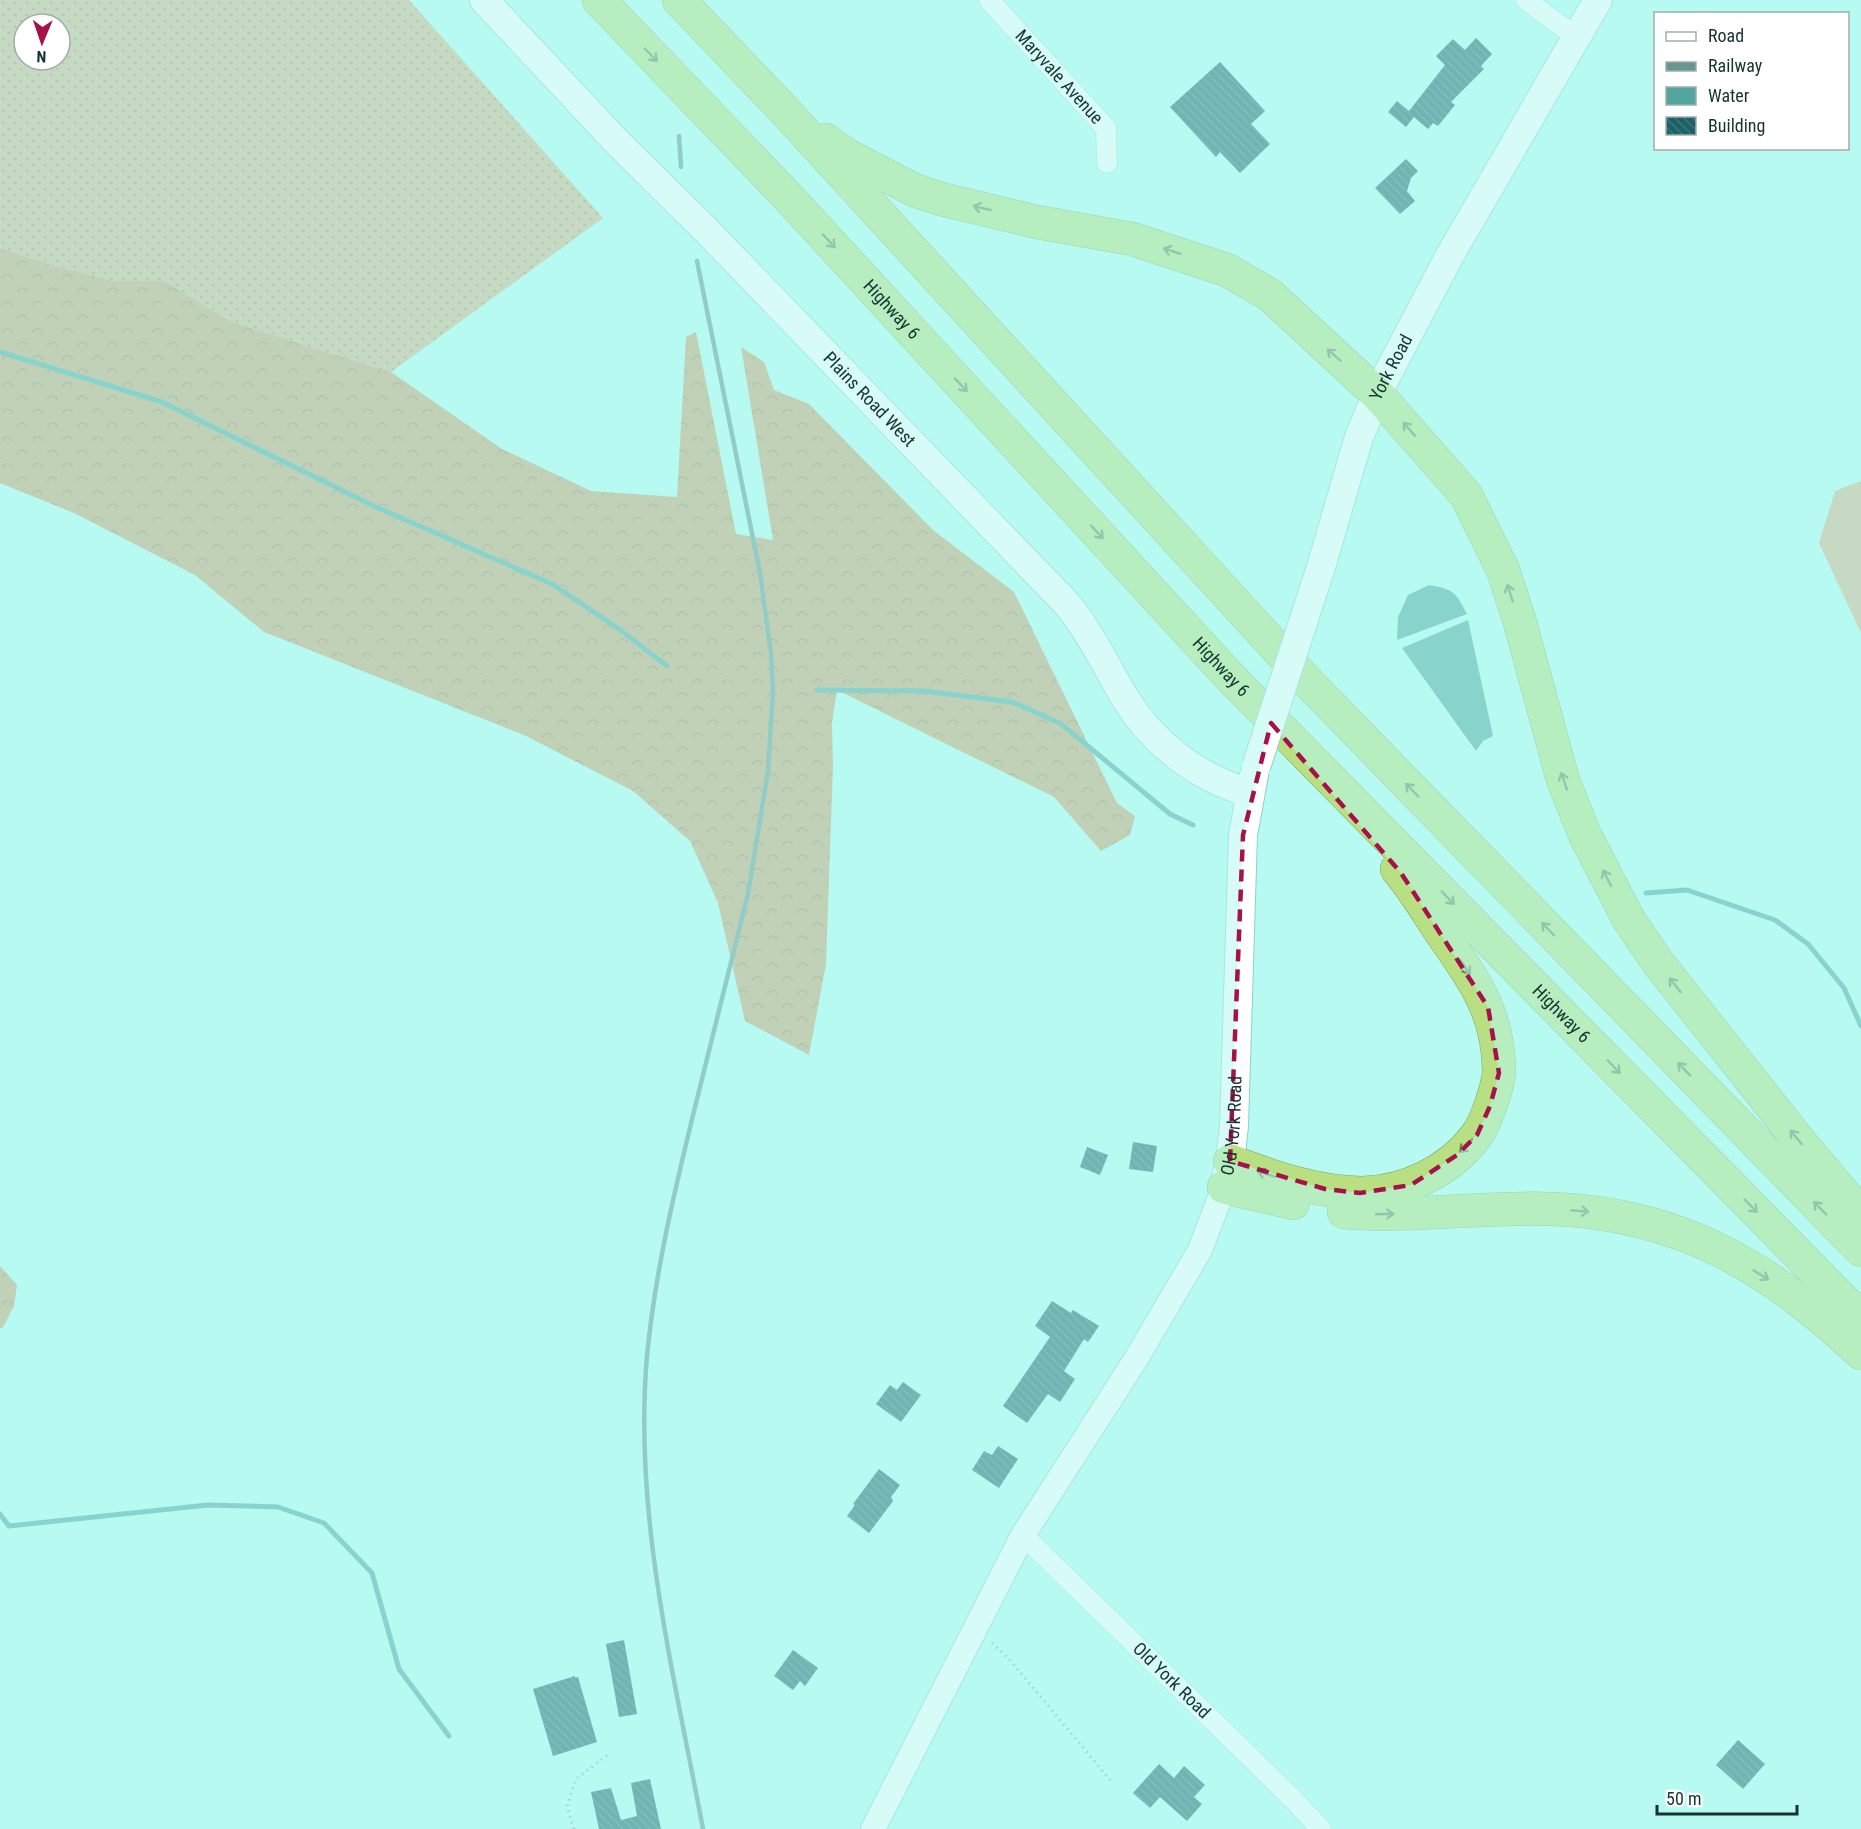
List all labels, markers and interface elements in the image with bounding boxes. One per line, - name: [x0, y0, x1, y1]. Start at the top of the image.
- north arrow: [12, 12, 72, 72]
- legend: [1654, 12, 1849, 150]
- street label: Maryvale Avenue: [1011, 25, 1108, 128]
- text: Road: [1708, 25, 1744, 46]
- text: N: [36, 47, 47, 66]
- one-way arrow: [644, 47, 658, 62]
- text: Railway: [1708, 55, 1763, 76]
- text: Water: [1708, 85, 1750, 106]
- text: Building: [1708, 115, 1765, 136]
- one-way arrow: [973, 202, 992, 214]
- one-way arrow: [822, 233, 836, 248]
- one-way arrow: [1163, 245, 1182, 256]
- street label: Highway 6: [859, 275, 925, 343]
- street label: York Road: [1365, 331, 1416, 403]
- street label: Plains Road West: [819, 347, 920, 451]
- one-way arrow: [1326, 348, 1342, 361]
- one-way arrow: [954, 377, 968, 392]
- one-way arrow: [1402, 422, 1416, 437]
- one-way arrow: [1089, 524, 1104, 539]
- one-way arrow: [1504, 584, 1515, 603]
- street label: Highway 6: [1189, 633, 1254, 701]
- one-way arrow: [1558, 772, 1569, 790]
- one-way arrow: [1404, 782, 1419, 797]
- one-way arrow: [1601, 869, 1612, 887]
- one-way arrow: [1441, 891, 1455, 906]
- one-way arrow: [1541, 922, 1555, 937]
- one-way arrow: [1459, 958, 1471, 975]
- one-way arrow: [1669, 977, 1682, 993]
- street label: Highway 6: [1529, 980, 1595, 1047]
- one-way arrow: [1607, 1060, 1622, 1075]
- one-way arrow: [1677, 1061, 1691, 1076]
- street label: Old York Road: [1216, 1076, 1246, 1177]
- one-way arrow: [1790, 1130, 1803, 1146]
- one-way arrow: [1459, 1138, 1474, 1153]
- one-way arrow: [1257, 1168, 1276, 1179]
- one-way arrow: [1744, 1199, 1758, 1214]
- one-way arrow: [1813, 1201, 1828, 1216]
- one-way arrow: [1569, 1206, 1589, 1217]
- one-way arrow: [1375, 1208, 1395, 1220]
- one-way arrow: [1753, 1269, 1769, 1281]
- street label: Old York Road: [1129, 1638, 1215, 1722]
- scale bar: [1657, 1778, 1796, 1816]
- text: 50 m: [1666, 1788, 1701, 1809]

